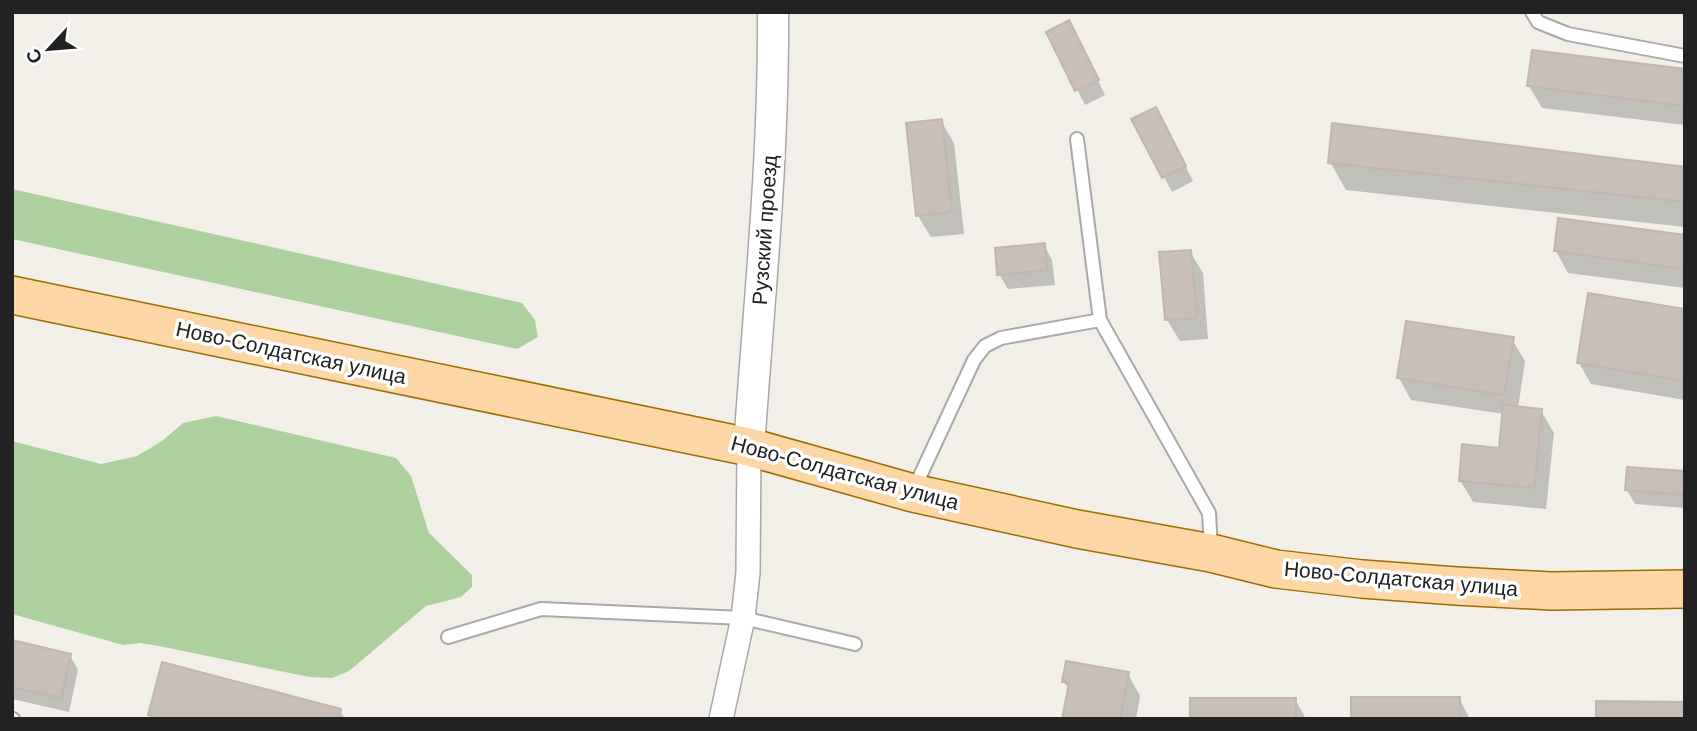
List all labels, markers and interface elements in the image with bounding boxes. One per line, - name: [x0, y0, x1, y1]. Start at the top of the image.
- north arrow: [14, 14, 84, 84]
- text: С: [22, 45, 47, 67]
- street label: Рузский проезд: [748, 154, 781, 306]
- street label: Ново-Солдатская улица: [174, 317, 409, 388]
- street label: Ново-Солдатская улица: [729, 431, 962, 514]
- street label: Ново-Солдатская улица: [1283, 557, 1519, 600]

